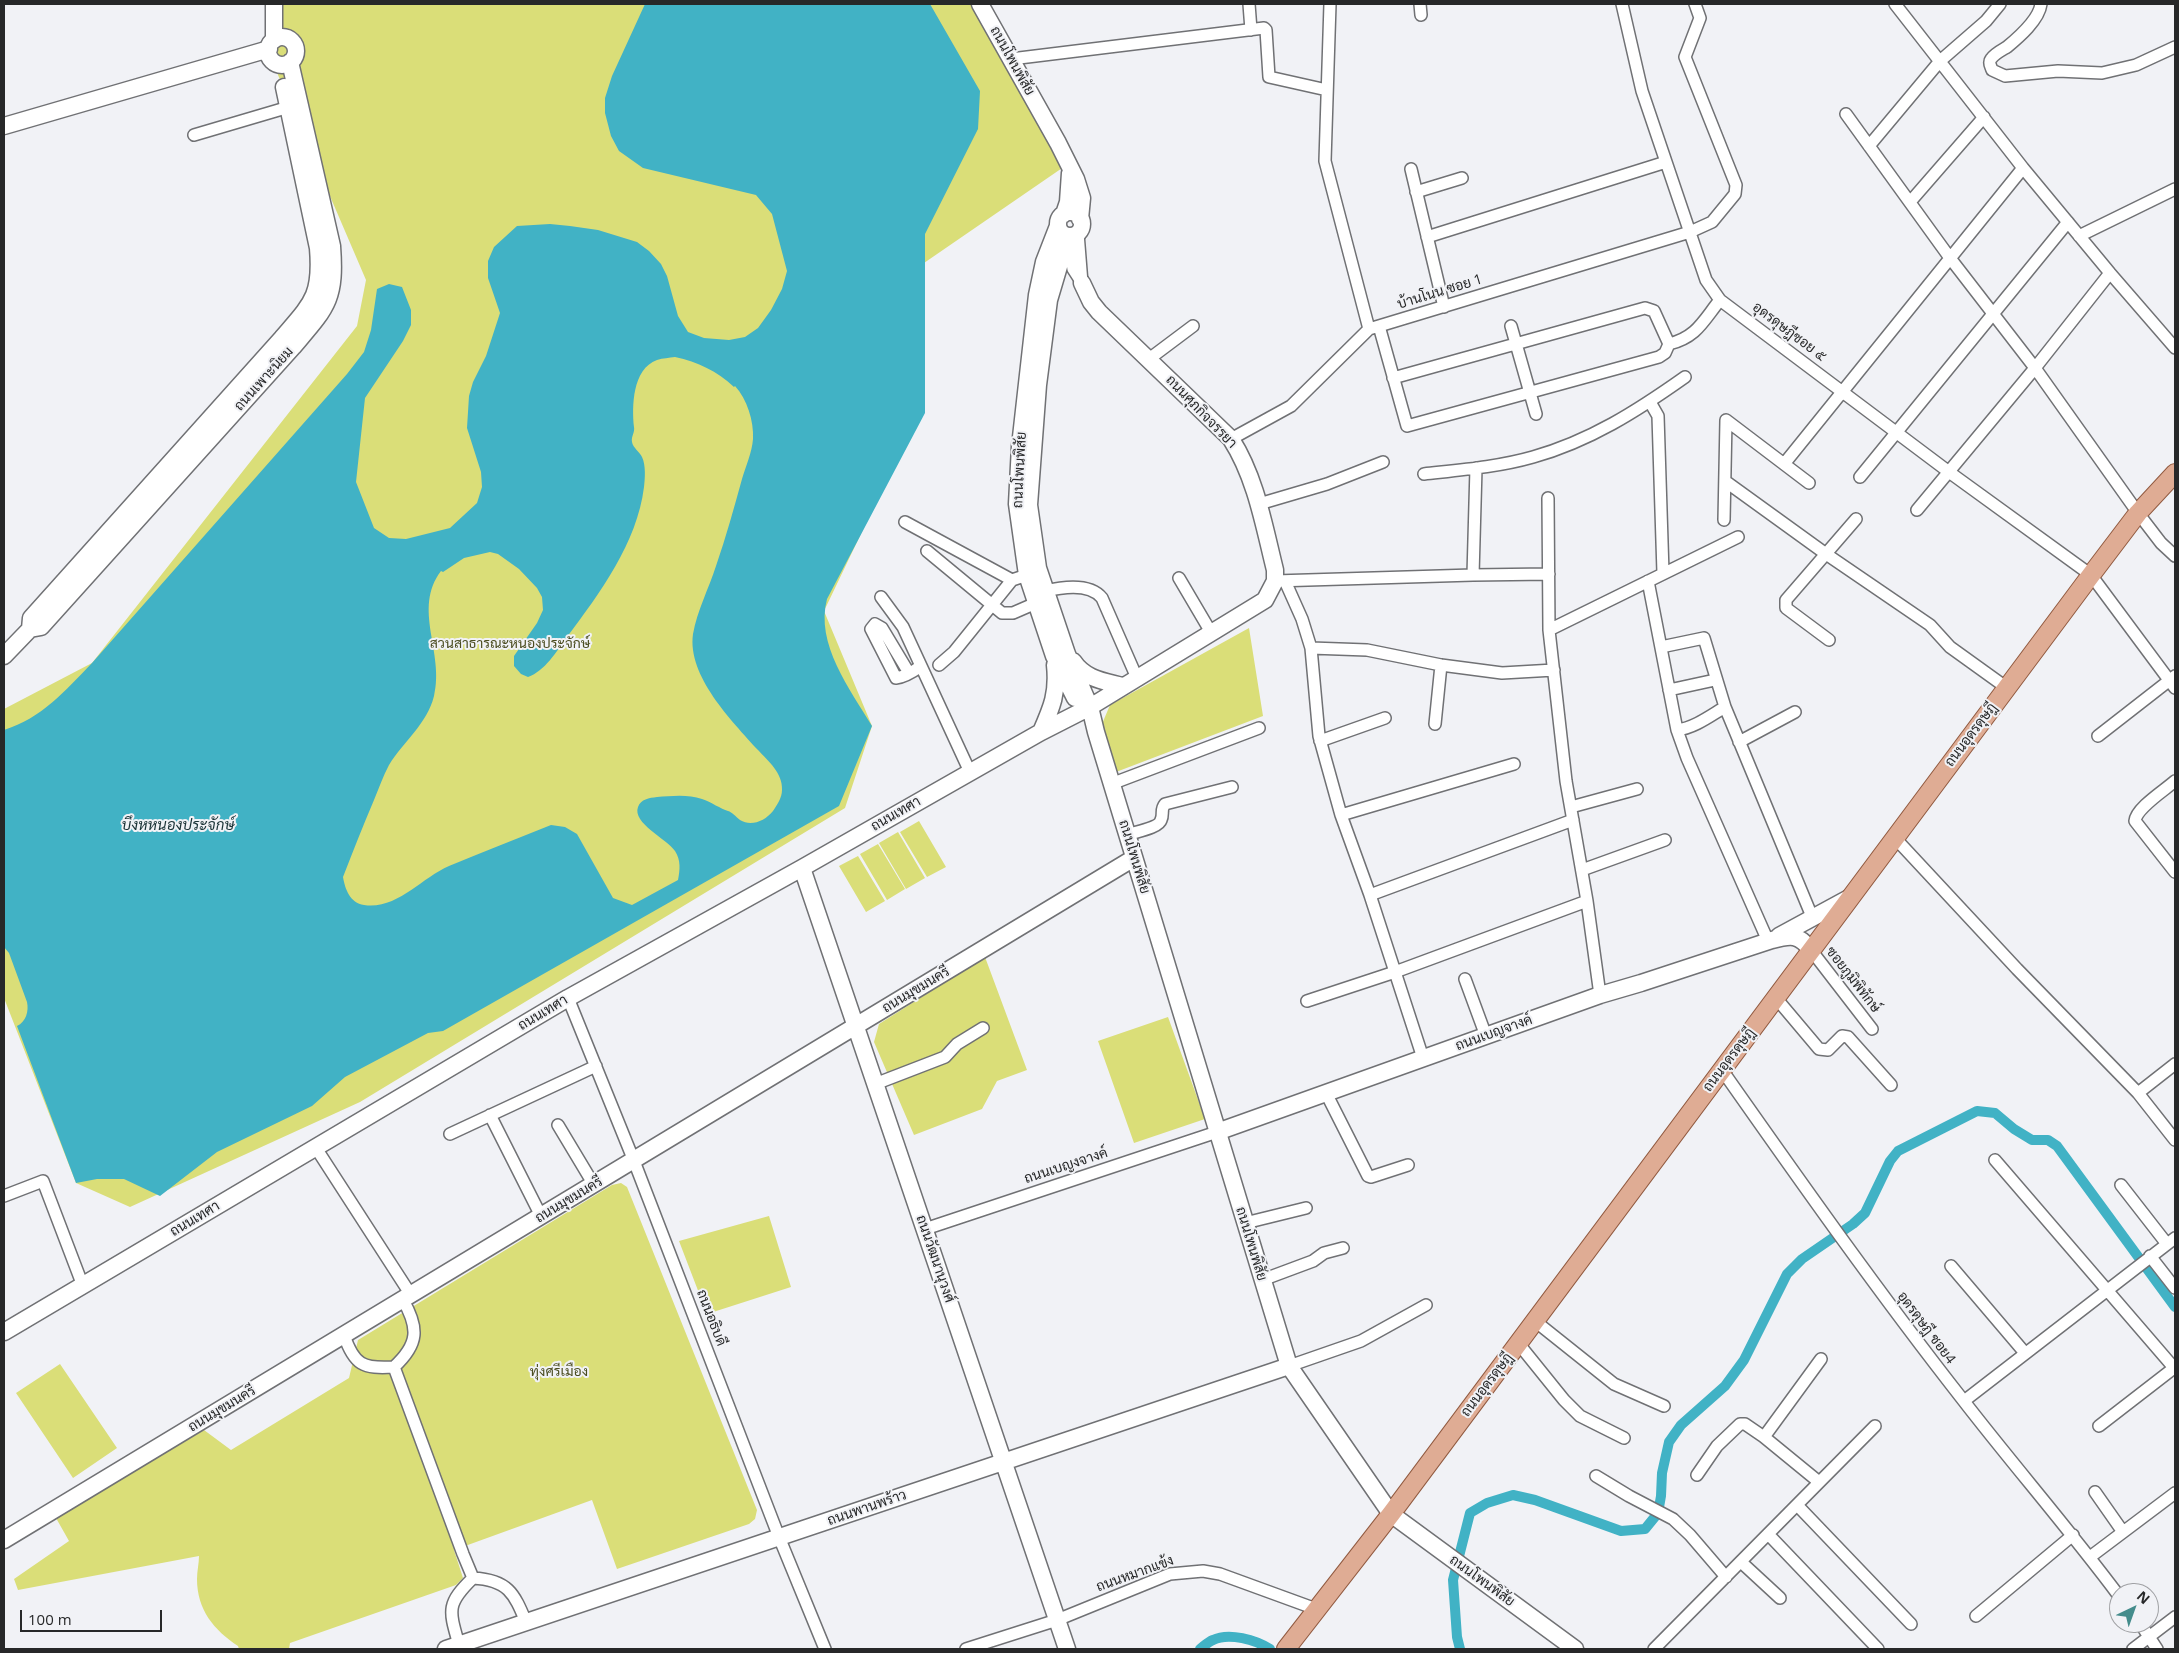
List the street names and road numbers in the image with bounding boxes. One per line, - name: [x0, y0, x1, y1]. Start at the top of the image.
- street label: ถนนโพนพิสัย: [986, 23, 1038, 99]
- street label: บ้านโนน ซอย 1: [1395, 271, 1485, 313]
- street label: อุดรดุษฎีซอย ๕: [1749, 299, 1829, 365]
- street label: ถนนเพาะนิยม: [231, 344, 297, 414]
- street label: ถนนศุภกิจจรรยา: [1162, 372, 1240, 452]
- street label: ถนนโพนพิสัย: [1010, 431, 1030, 509]
- street label: ถนนอุดรดุษฎี: [1942, 700, 2000, 770]
- street label: ถนนเทศา: [868, 793, 924, 835]
- street label: ถนนโพนพิสัย: [1115, 818, 1153, 896]
- street label: ซอยภูมิพิทักษ์: [1822, 944, 1884, 1016]
- street label: ถนนมุขมนครี: [879, 963, 953, 1017]
- street label: ถนนเทศา: [515, 992, 571, 1034]
- street label: ถนนเบญจางค์: [1453, 1011, 1535, 1055]
- street label: ถนนอุดรดุษฎี: [1700, 1025, 1758, 1095]
- street label: ถนนเบญงจางค์: [1022, 1145, 1110, 1187]
- street label: ถนนมุขมนครี: [532, 1173, 606, 1227]
- street label: ถนนเทศา: [167, 1198, 223, 1240]
- street label: ถนนโพนพิสัย: [1232, 1205, 1270, 1283]
- street label: ถนนวัฒนานุวงศ์: [912, 1213, 958, 1305]
- street label: ถนนอธิบดี: [693, 1287, 729, 1349]
- street label: อุดรดุษฎี ซอย4: [1893, 1289, 1959, 1367]
- street label: ถนนอุดรดุษฎี: [1458, 1350, 1516, 1420]
- street label: ถนนมุขมนครี: [185, 1382, 259, 1436]
- street label: ถนนพานพร้าว: [825, 1487, 909, 1529]
- street label: ถนนหมากแข้ง: [1094, 1552, 1176, 1596]
- street label: ถนนโพนพิสัย: [1446, 1552, 1518, 1610]

